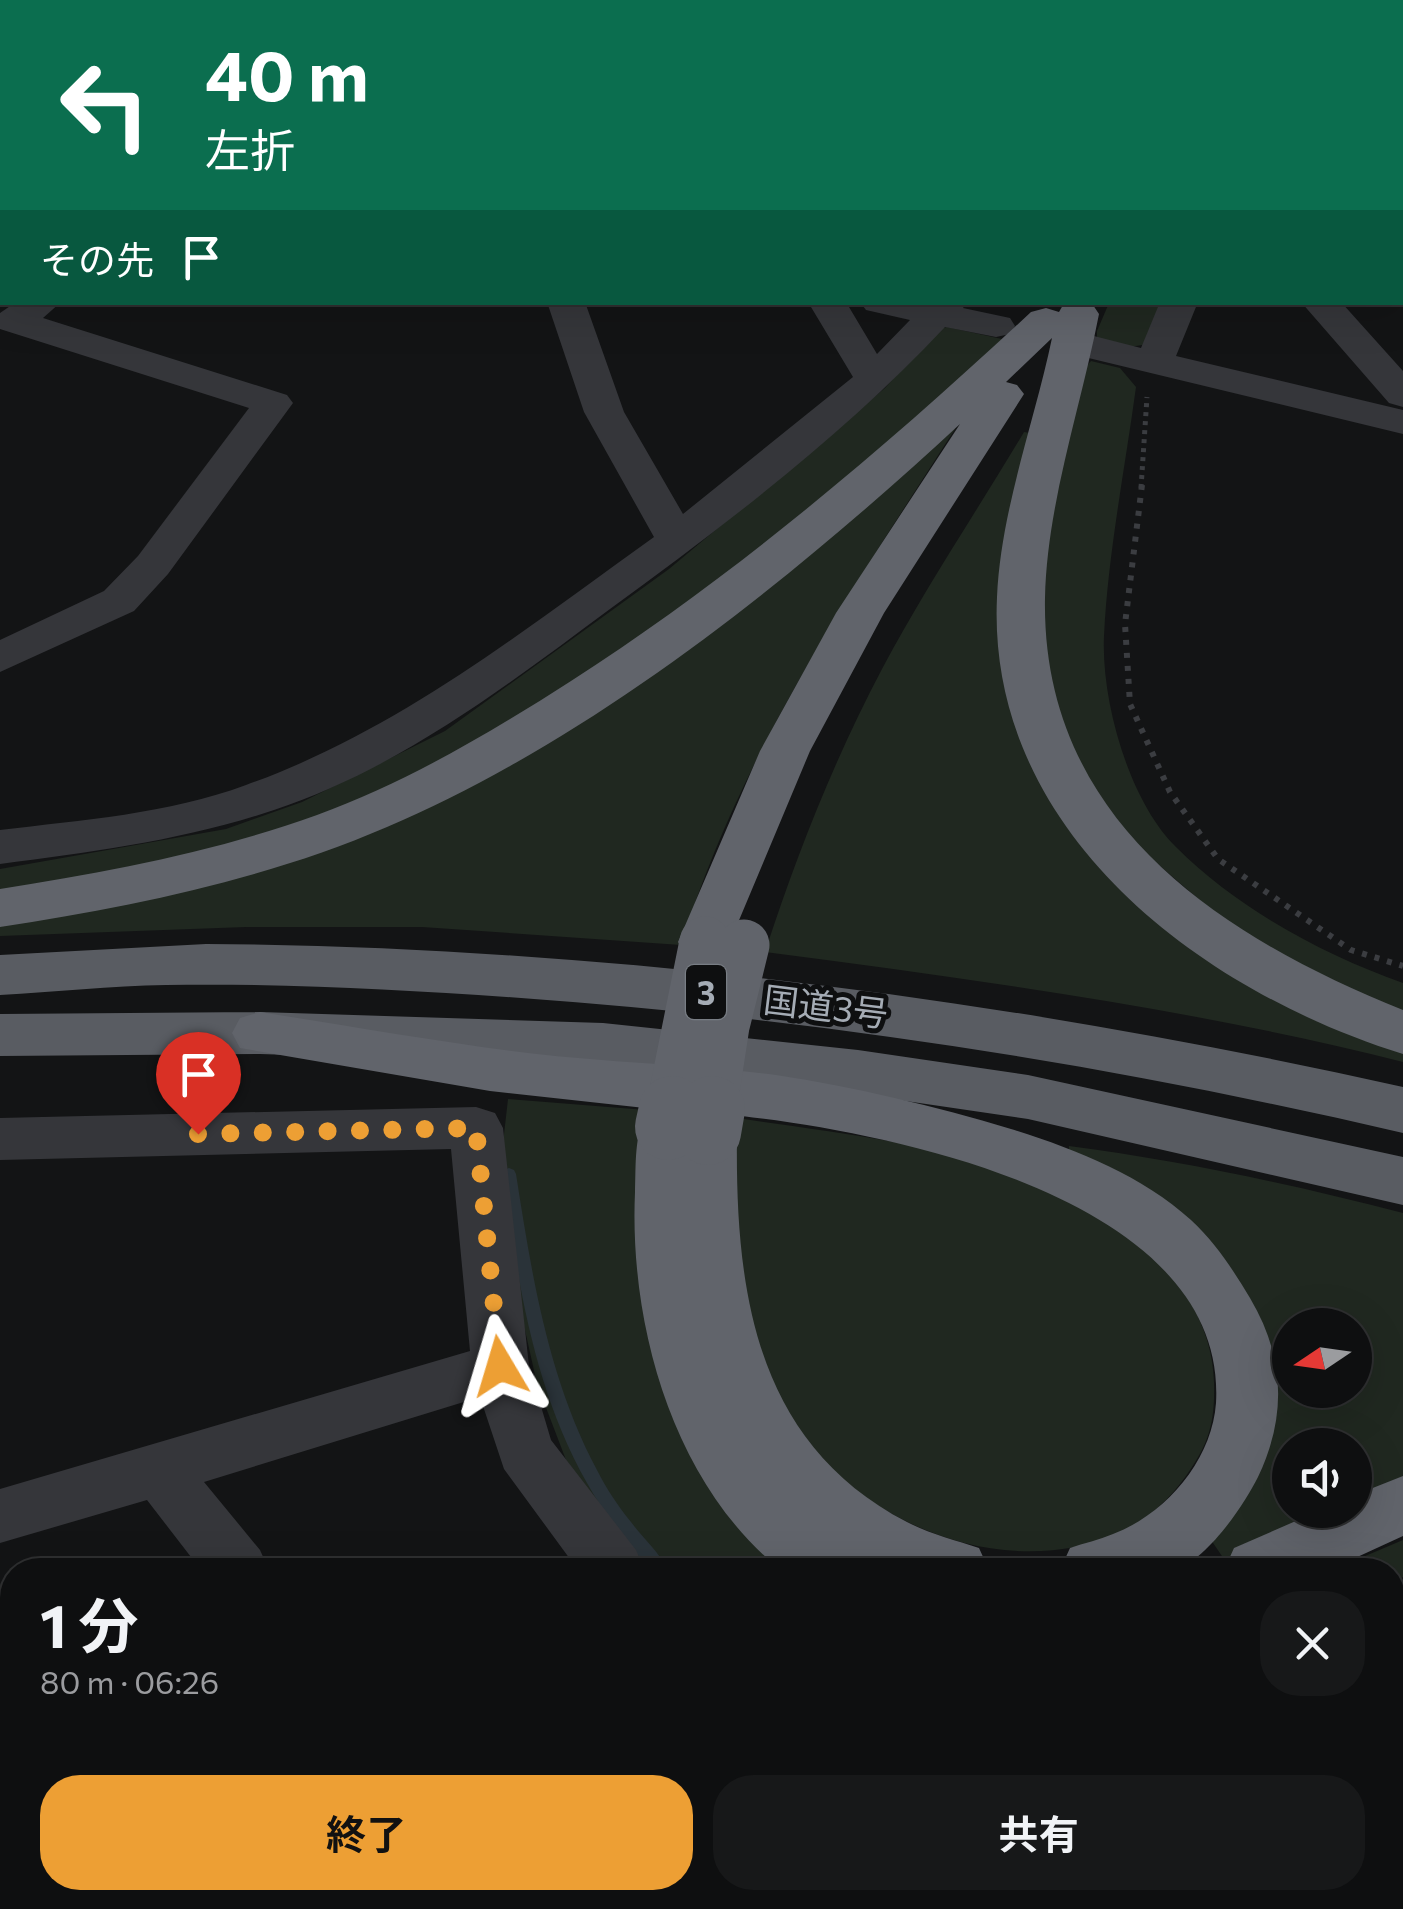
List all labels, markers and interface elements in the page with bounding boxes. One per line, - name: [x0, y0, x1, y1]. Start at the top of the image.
- text: 40 m: [205, 30, 369, 115]
- icon: left: [40, 40, 170, 170]
- text: 左折: [205, 121, 295, 176]
- icon: arrive: [174, 230, 229, 285]
- text: その先: [40, 235, 154, 282]
- road number: 3: [686, 965, 726, 1019]
- street label: 国道3号: [761, 976, 891, 1034]
- pin: [156, 1032, 241, 1135]
- icon: arrive: [171, 1047, 226, 1102]
- north arrow: [1272, 1308, 1372, 1408]
- map controls: [1272, 1308, 1372, 1528]
- position arrow: [448, 1314, 552, 1418]
- button: sound: [1272, 1428, 1372, 1528]
- text: 1 分: [40, 1587, 139, 1660]
- button: close: [1260, 1591, 1365, 1696]
- text: 80 m · 06:26: [40, 1661, 219, 1701]
- button: 終了: [40, 1775, 693, 1890]
- button: 共有: [713, 1775, 1365, 1890]

